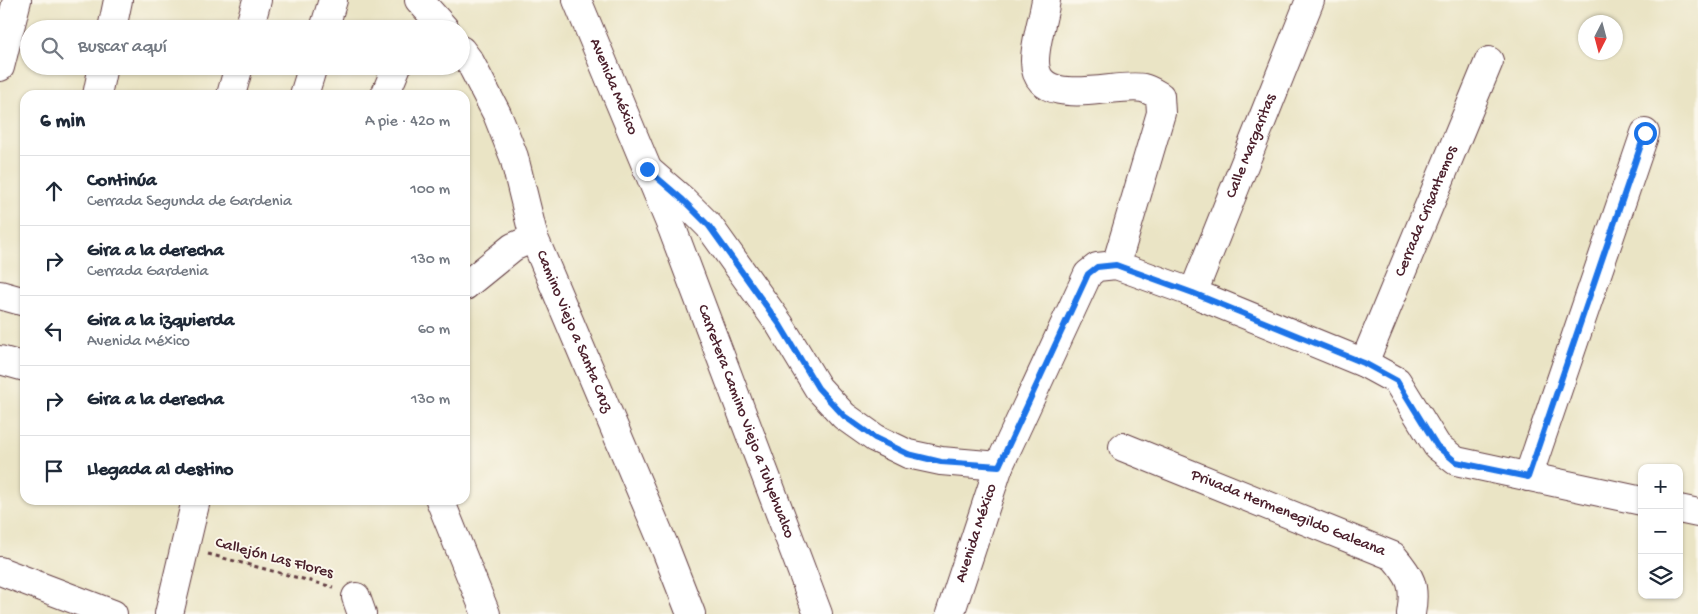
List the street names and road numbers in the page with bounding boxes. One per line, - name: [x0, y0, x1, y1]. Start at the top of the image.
- street label: Avenida México: [585, 36, 642, 138]
- street label: Calle Margaritas: [1222, 90, 1281, 201]
- street label: Cerrada Crisantemos: [1391, 142, 1463, 280]
- street label: Camino Viejo a Santa Cruz: [531, 248, 617, 417]
- street label: Carretera Camino Viejo a Tulyehualco: [692, 302, 798, 541]
- street label: Privada Hermenegildo Galeana: [1187, 465, 1389, 562]
- street label: Avenida México: [952, 481, 1002, 585]
- street label: Callejón Las Flores: [213, 534, 336, 584]

